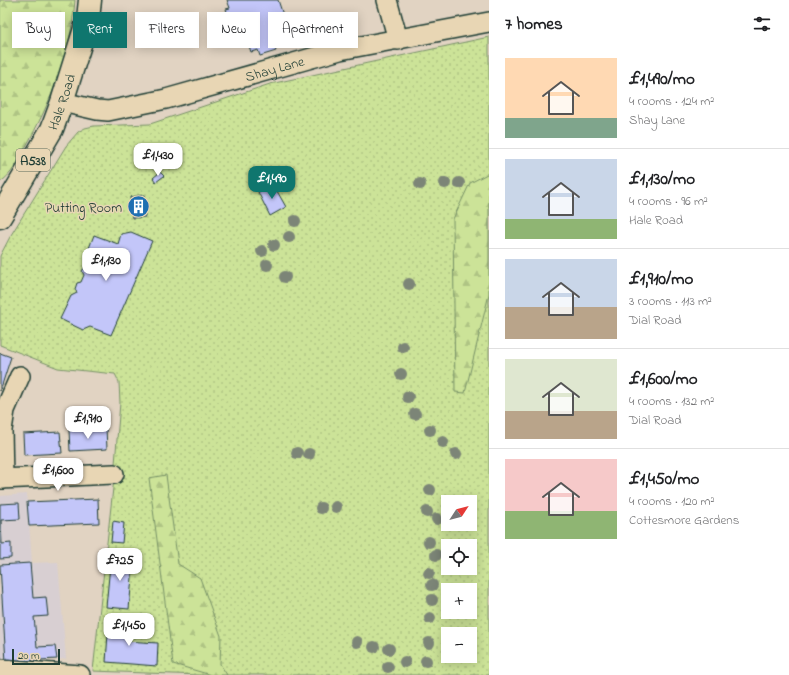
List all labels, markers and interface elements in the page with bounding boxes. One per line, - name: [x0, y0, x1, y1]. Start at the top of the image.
- chip: Buy: [12, 12, 65, 48]
- chip: Rent: [73, 12, 127, 48]
- chip: Filters: [135, 12, 199, 48]
- chip: New: [207, 12, 260, 48]
- chip: Apartment: [268, 12, 358, 48]
- text: 7 homes: [505, 12, 563, 37]
- icon: filters: [751, 13, 773, 35]
- street label: Shay Lane: [243, 51, 308, 88]
- text: £1,490/mo: [629, 67, 695, 92]
- street label: Hale Road: [43, 71, 82, 134]
- icon: home: [537, 74, 585, 122]
- text: 4 rooms · 124 m²: [629, 92, 714, 111]
- text: Shay Lane: [629, 111, 685, 130]
- pin: £1,430: [125, 143, 191, 177]
- text: £1,430: [143, 146, 173, 165]
- road number: A538: [16, 149, 50, 171]
- pin: £1,490: [239, 166, 305, 200]
- text: £1,130/mo: [629, 167, 695, 192]
- text: £1,490: [257, 169, 287, 188]
- icon: home: [537, 175, 585, 223]
- text: 4 rooms · 96 m²: [629, 192, 708, 211]
- building icon: Putting Room: [125, 194, 151, 220]
- place label: Putting Room: [45, 198, 122, 220]
- text: Hale Road: [629, 211, 683, 230]
- pin: £1,130: [73, 248, 139, 282]
- text: £1,130: [91, 251, 121, 270]
- text: £1,910/mo: [629, 267, 693, 292]
- icon: home: [537, 275, 585, 323]
- text: 3 rooms · 113 m²: [629, 292, 712, 311]
- text: Dial Road: [629, 311, 682, 330]
- text: £1,600/mo: [629, 367, 698, 392]
- icon: home: [537, 375, 585, 423]
- text: 4 rooms · 132 m²: [629, 392, 714, 411]
- pin: £1,910: [55, 406, 121, 440]
- text: £1,910: [74, 409, 102, 428]
- text: Dial Road: [629, 411, 682, 430]
- pin: £1,600: [25, 458, 91, 492]
- text: £1,600: [42, 461, 74, 480]
- text: £1,450/mo: [629, 467, 699, 492]
- icon: home: [537, 475, 585, 523]
- text: 4 rooms · 120 m²: [629, 492, 715, 511]
- north arrow: [441, 495, 477, 531]
- map controls: [441, 495, 477, 663]
- text: Cottesmore Gardens: [629, 511, 739, 530]
- button: locate: [441, 539, 477, 575]
- pin: £725: [96, 548, 144, 582]
- text: £725: [106, 551, 134, 570]
- button: +: [441, 583, 477, 619]
- pin: £1,450: [96, 613, 162, 647]
- text: £1,450: [113, 616, 145, 635]
- button: −: [441, 627, 477, 663]
- scale bar: [12, 647, 60, 666]
- text: 20 m: [18, 648, 40, 664]

